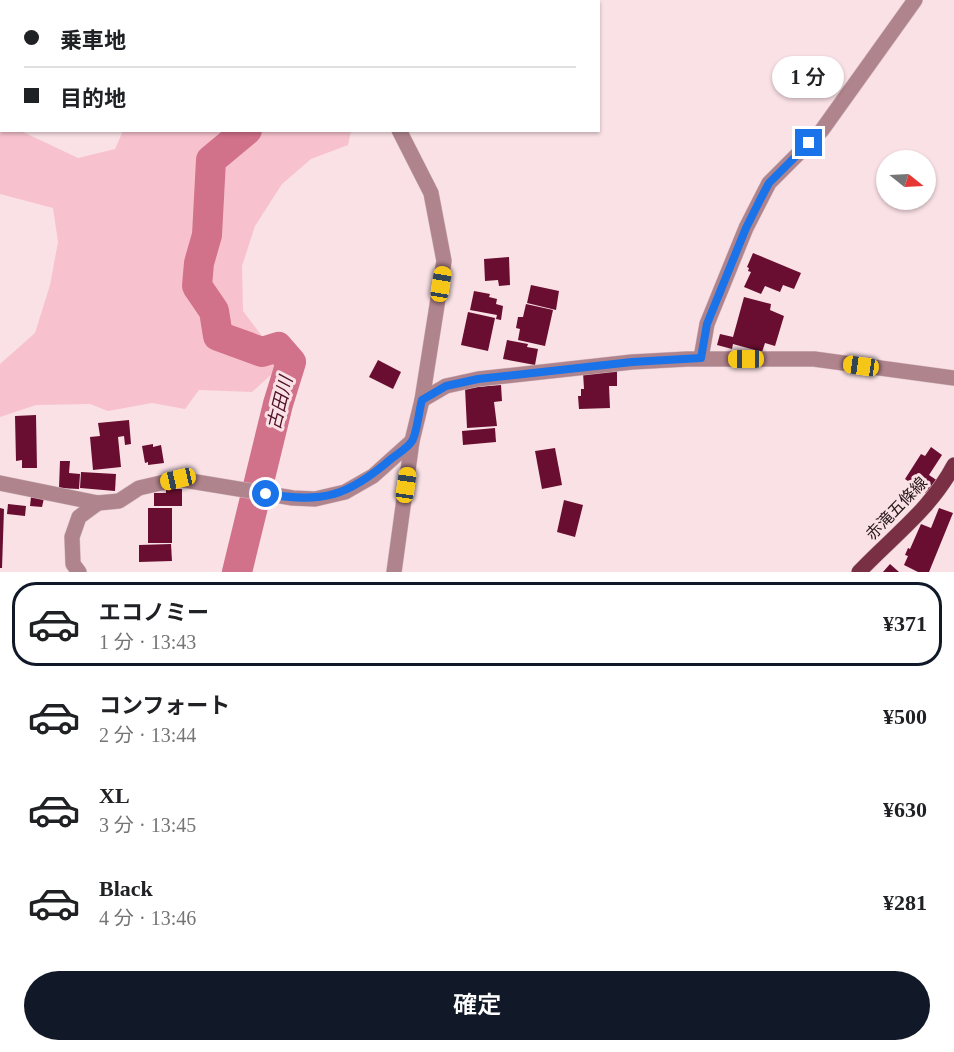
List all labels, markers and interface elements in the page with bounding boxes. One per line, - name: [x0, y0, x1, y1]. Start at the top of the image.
- text: 乗車地: [60, 28, 126, 53]
- callout: 1 分: [773, 56, 845, 98]
- text: 1 分: [791, 66, 826, 88]
- text: 目的地: [60, 86, 126, 111]
- route end: [795, 129, 822, 156]
- north arrow: [876, 150, 936, 210]
- map controls: [876, 150, 936, 210]
- car: [429, 265, 453, 303]
- car: [728, 350, 764, 368]
- car: [842, 355, 880, 377]
- water label: 古田川: [264, 372, 297, 432]
- car: [158, 466, 198, 492]
- car: [395, 466, 417, 504]
- street label: 赤滝五條線: [862, 474, 930, 543]
- route start: [252, 480, 279, 507]
- icon: car: [27, 597, 81, 651]
- text: エコノミー: [99, 600, 209, 625]
- text: ¥371: [883, 611, 927, 636]
- text: 1 分 · 13:43: [99, 631, 196, 653]
- icon: car: [27, 690, 81, 744]
- text: コンフォート: [99, 693, 230, 718]
- text: ¥500: [883, 704, 927, 729]
- text: 2 分 · 13:44: [99, 724, 196, 746]
- icon: car: [27, 783, 81, 837]
- text: XL: [99, 783, 130, 808]
- text: ¥630: [883, 797, 927, 822]
- text: 3 分 · 13:45: [99, 814, 196, 836]
- icon: car: [27, 876, 81, 930]
- text: Black: [99, 876, 153, 901]
- text: ¥281: [883, 890, 927, 915]
- text: 4 分 · 13:46: [99, 907, 196, 929]
- button: 確定: [24, 971, 930, 1040]

